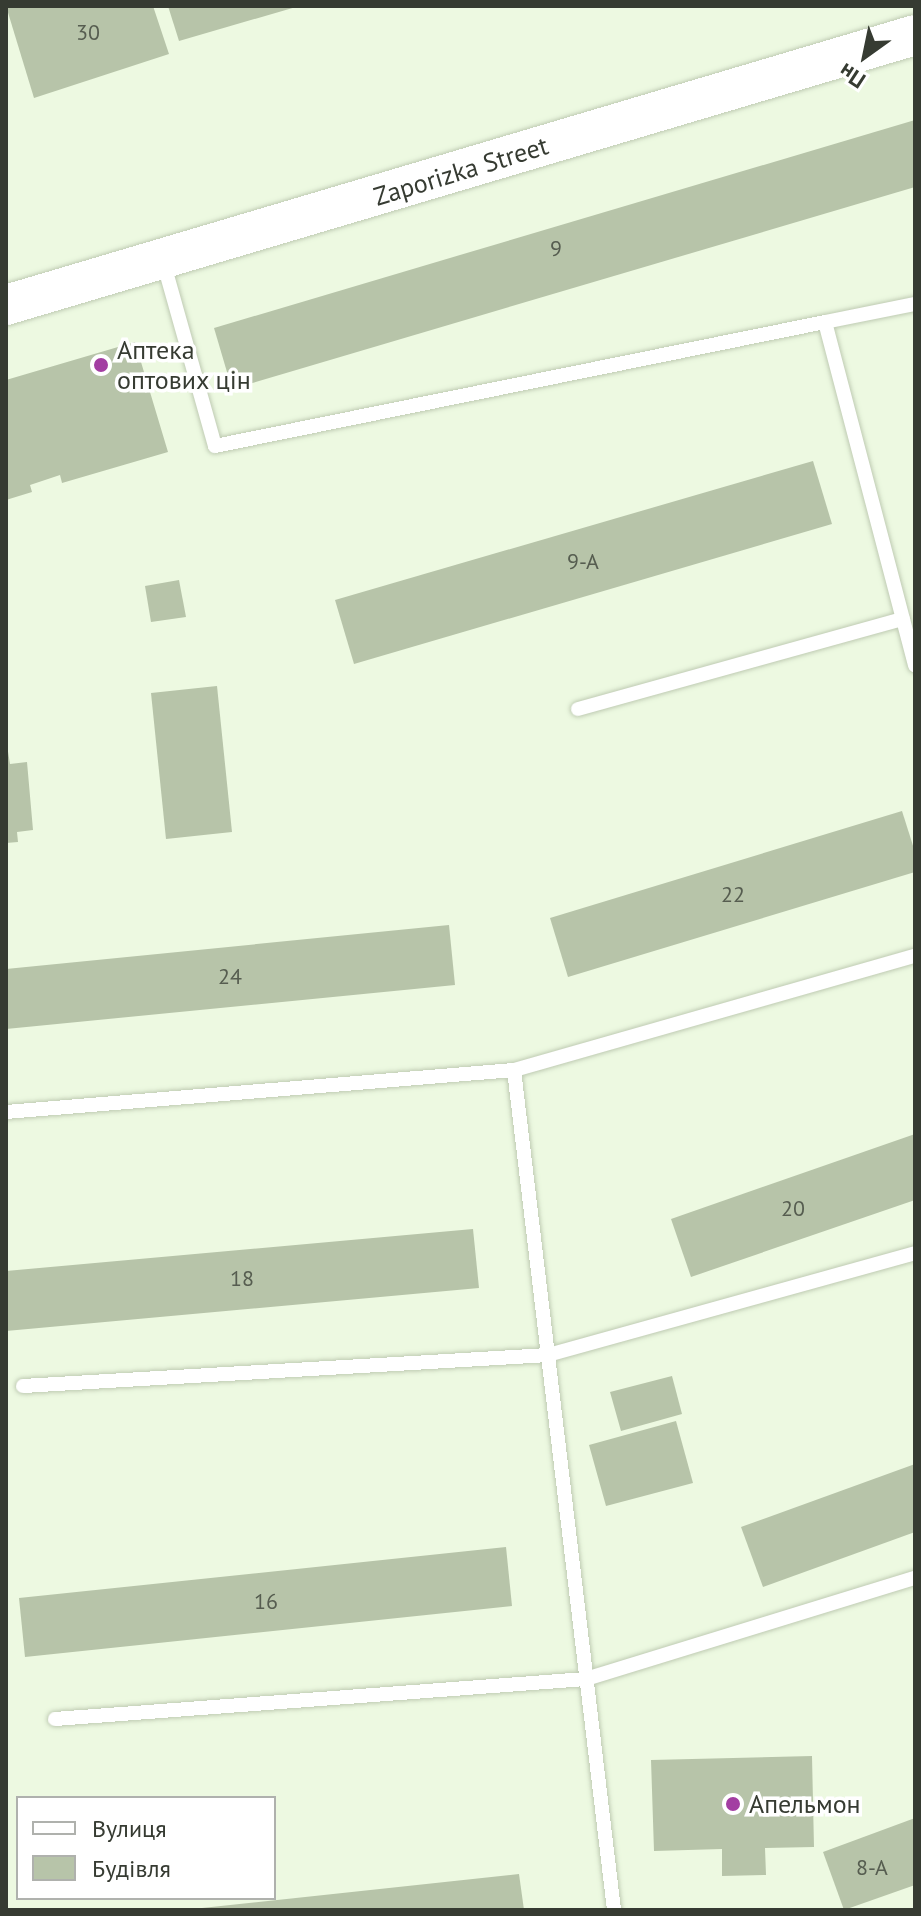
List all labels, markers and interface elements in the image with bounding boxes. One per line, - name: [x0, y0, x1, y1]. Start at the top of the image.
- north arrow: [825, 16, 905, 96]
- house number: 30: [76, 20, 100, 46]
- text: Пн: [833, 57, 870, 95]
- street label: Zaporizka Street: [370, 130, 552, 212]
- house number: 9: [550, 236, 562, 262]
- place label: Аптека оптових цін: [117, 334, 251, 396]
- marker: Аптека оптових цін: [92, 356, 110, 374]
- house number: 9-А: [567, 549, 599, 575]
- house number: 22: [721, 882, 745, 908]
- house number: 24: [218, 964, 242, 990]
- house number: 20: [781, 1196, 805, 1222]
- house number: 18: [230, 1266, 254, 1292]
- house number: 16: [254, 1589, 278, 1615]
- place label: Апельмон: [749, 1788, 861, 1820]
- marker: Апельмон: [724, 1795, 742, 1813]
- legend: [16, 1796, 276, 1900]
- text: Вулиця: [92, 1813, 167, 1844]
- text: Будівля: [92, 1853, 171, 1884]
- house number: 8-А: [856, 1855, 888, 1881]

